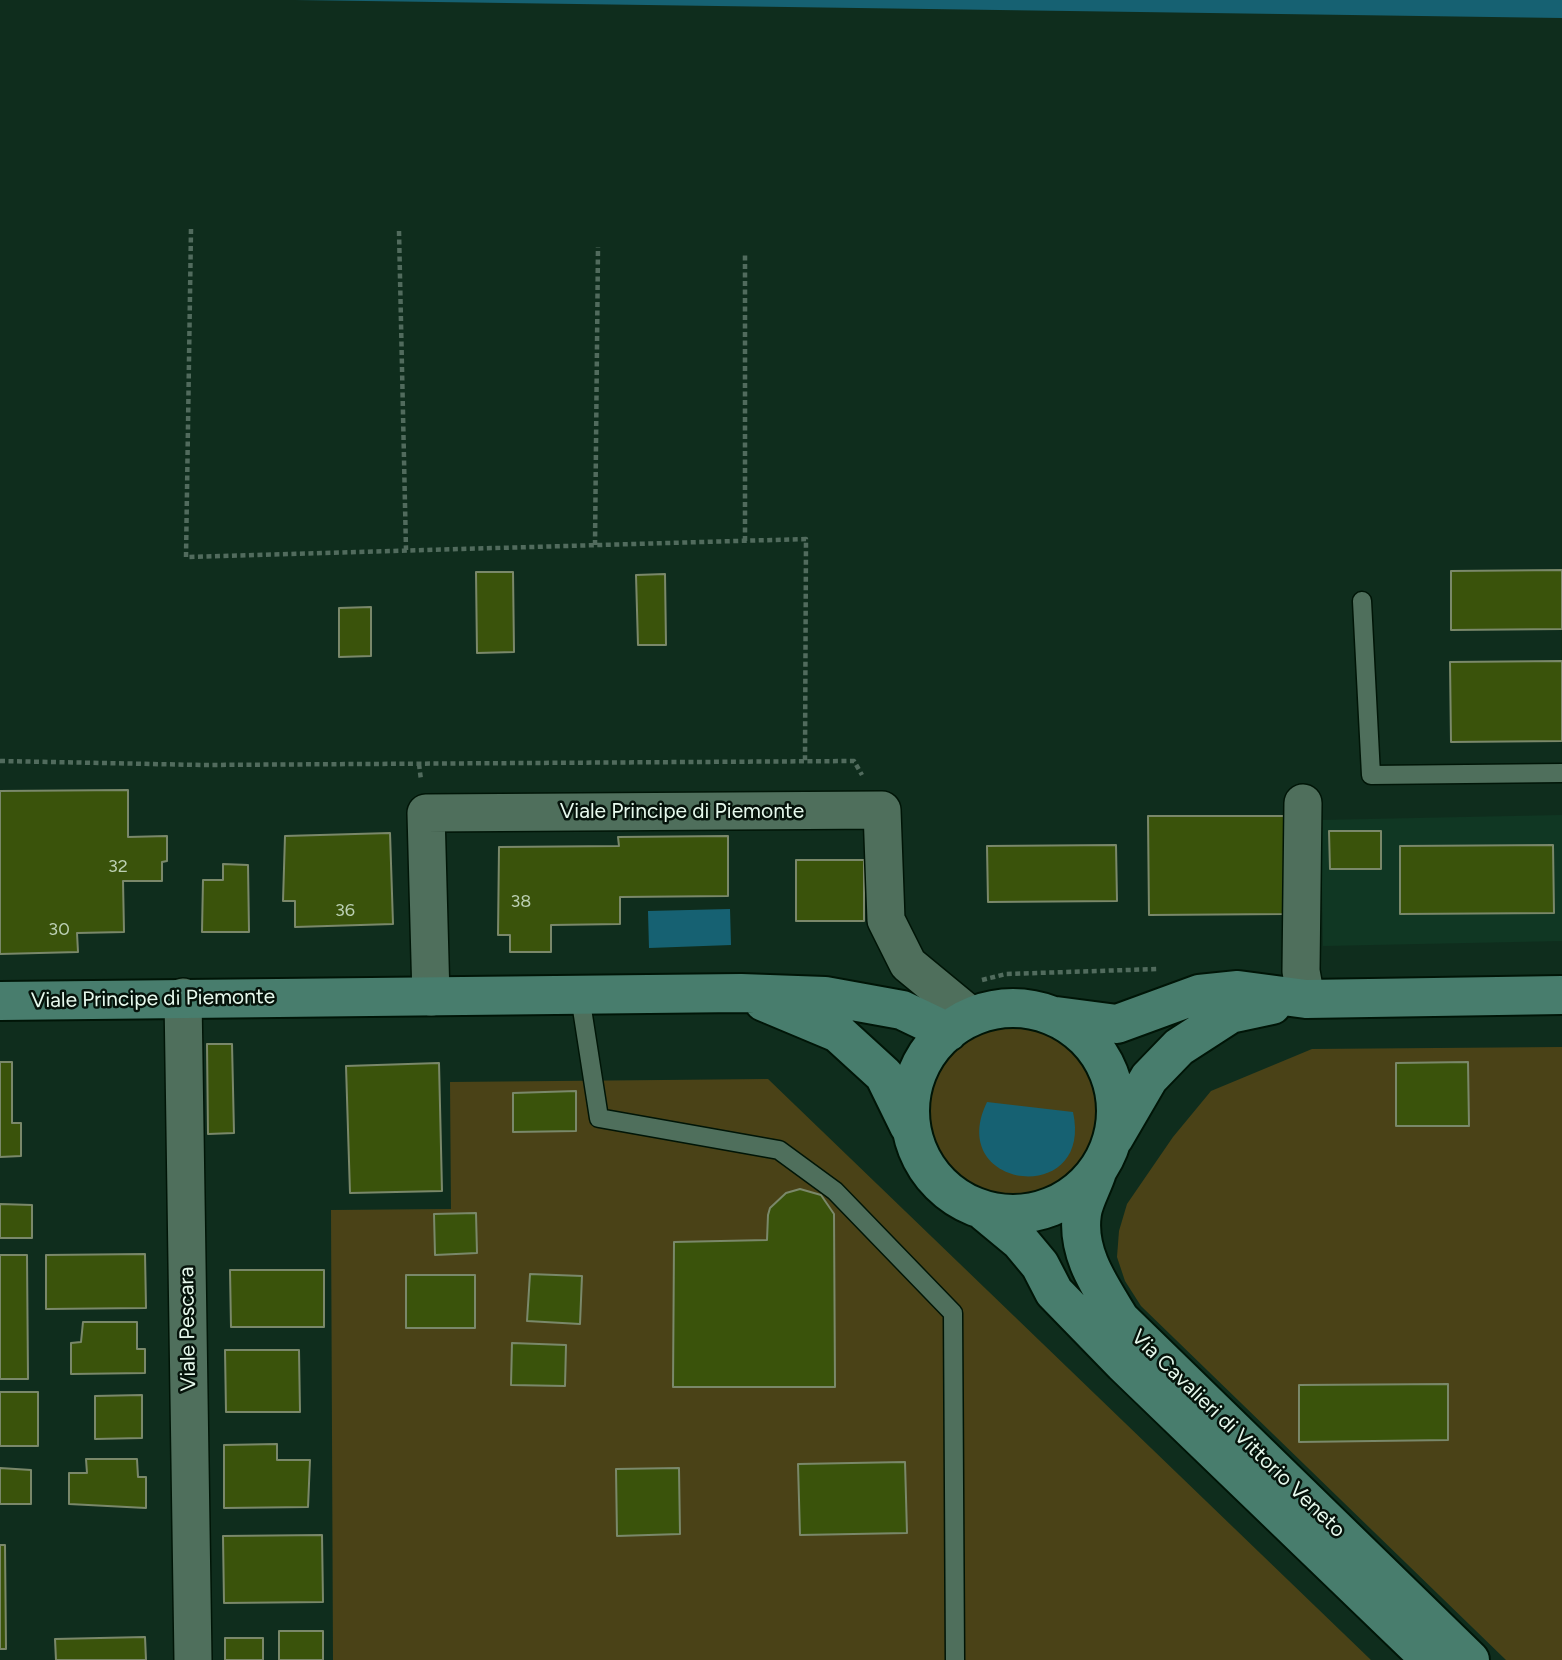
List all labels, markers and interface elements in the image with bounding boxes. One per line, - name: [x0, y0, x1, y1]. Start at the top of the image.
- street label: Viale Principe di Piemonte: [560, 799, 804, 825]
- house number: 32: [108, 856, 128, 878]
- house number: 38: [511, 891, 531, 913]
- house number: 36: [335, 900, 355, 922]
- house number: 30: [48, 919, 70, 941]
- street label: Viale Principe di Piemonte: [31, 984, 275, 1014]
- street label: Viale Pescara: [174, 1267, 202, 1391]
- street label: Via Cavalieri di Vittorio Veneto: [1126, 1325, 1350, 1543]

